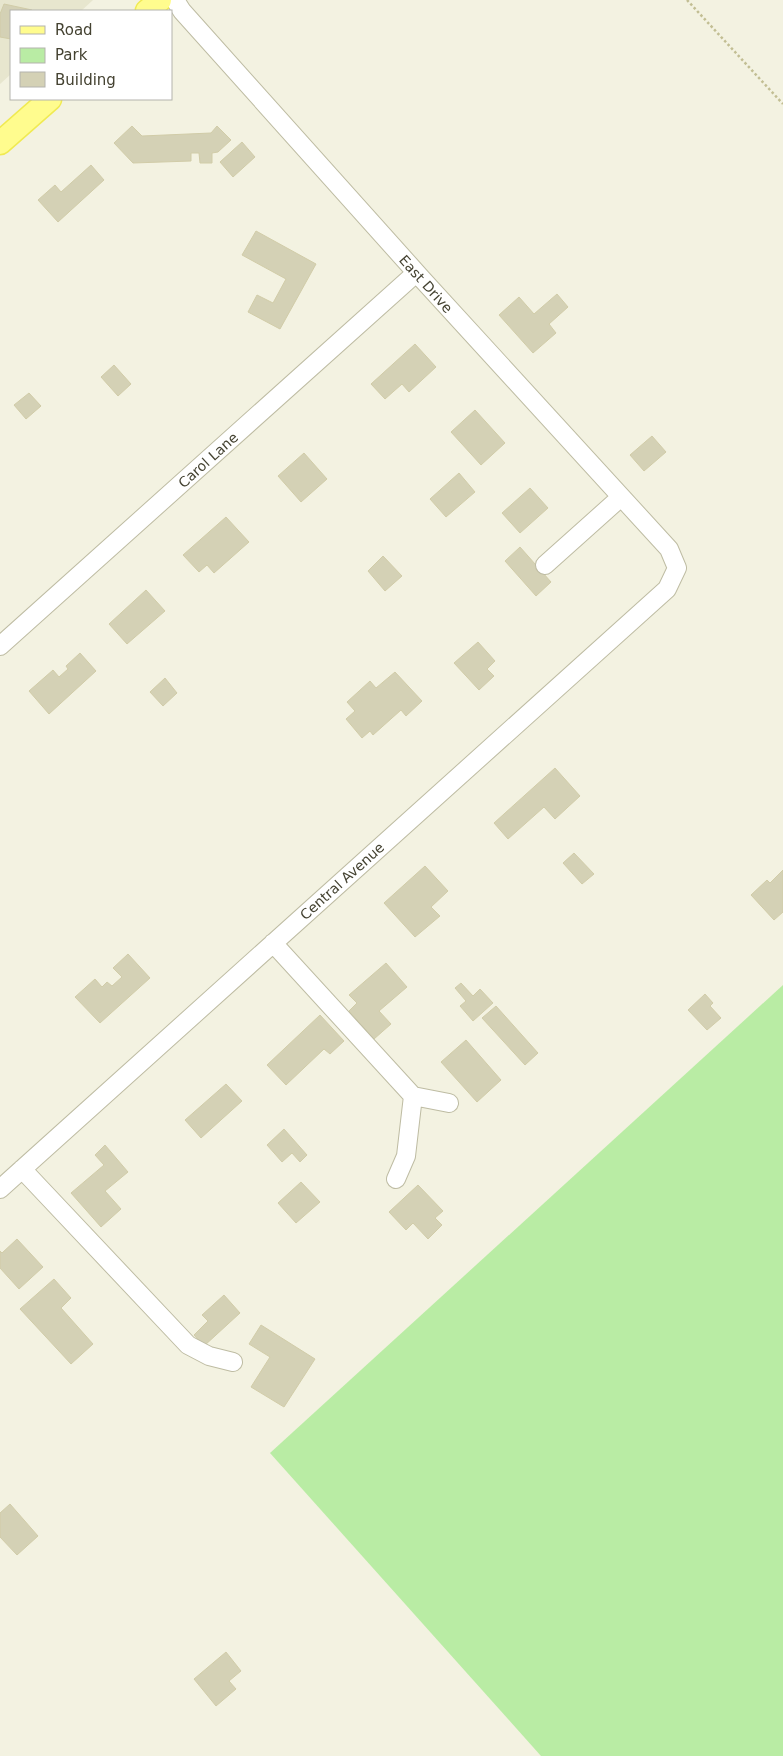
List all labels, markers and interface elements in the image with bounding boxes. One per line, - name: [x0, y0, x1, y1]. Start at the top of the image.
- legend: [10, 10, 172, 100]
- text: Road: [55, 21, 93, 39]
- text: Park: [55, 46, 88, 64]
- text: Building: [55, 71, 116, 89]
- street label: East Drive: [396, 252, 456, 316]
- street label: Carol Lane: [175, 429, 241, 491]
- street label: Central Avenue: [297, 839, 387, 923]

